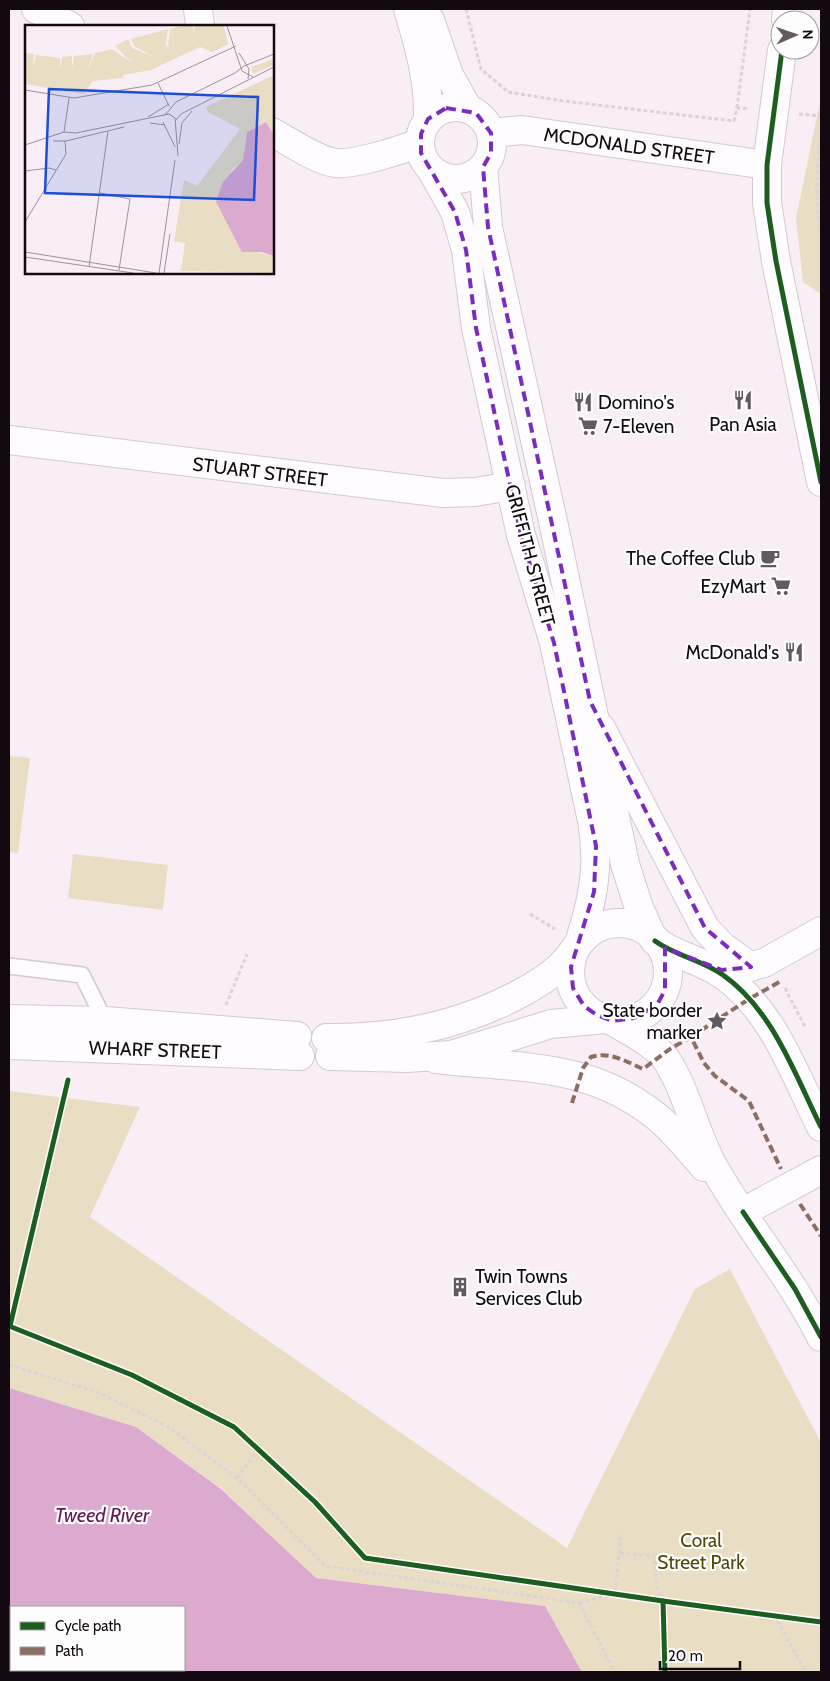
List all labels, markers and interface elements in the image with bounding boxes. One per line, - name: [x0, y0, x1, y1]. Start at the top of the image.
- north arrow: [770, 10, 820, 60]
- inset map: [25, 25, 274, 274]
- text: N: [799, 29, 817, 40]
- street label: MCDONALD STREET: [542, 123, 716, 169]
- restaurant icon: Pan Asia: [732, 389, 754, 411]
- restaurant icon: Domino's: [572, 391, 594, 413]
- place label: Domino's: [598, 391, 675, 414]
- place label: Pan Asia: [709, 413, 777, 436]
- supermarket icon: 7-Eleven: [577, 415, 599, 437]
- place label: 7-Eleven: [603, 415, 674, 438]
- street label: STUART STREET: [191, 452, 329, 492]
- street label: GRIFFITH STREET: [500, 482, 560, 628]
- place label: The Coffee Club: [626, 547, 755, 570]
- cafe icon: The Coffee Club: [759, 547, 781, 569]
- place label: EzyMart: [701, 575, 767, 598]
- supermarket icon: EzyMart: [770, 575, 792, 597]
- place label: McDonald's: [686, 641, 779, 664]
- restaurant icon: McDonald's: [783, 641, 805, 663]
- place label: State border marker: [602, 999, 702, 1044]
- place icon: State border marker: [706, 1010, 728, 1032]
- street label: WHARF STREET: [88, 1036, 222, 1064]
- place label: Twin Towns Services Club: [475, 1265, 582, 1310]
- building icon: Twin Towns Services Club: [449, 1276, 471, 1298]
- water label: Tweed River: [55, 1503, 150, 1527]
- park label: Coral Street Park: [657, 1529, 745, 1574]
- legend: [10, 1606, 185, 1671]
- text: Cycle path: [55, 1617, 121, 1635]
- scale bar: [660, 1638, 740, 1670]
- text: Path: [55, 1642, 84, 1660]
- text: 20 m: [668, 1647, 703, 1665]

